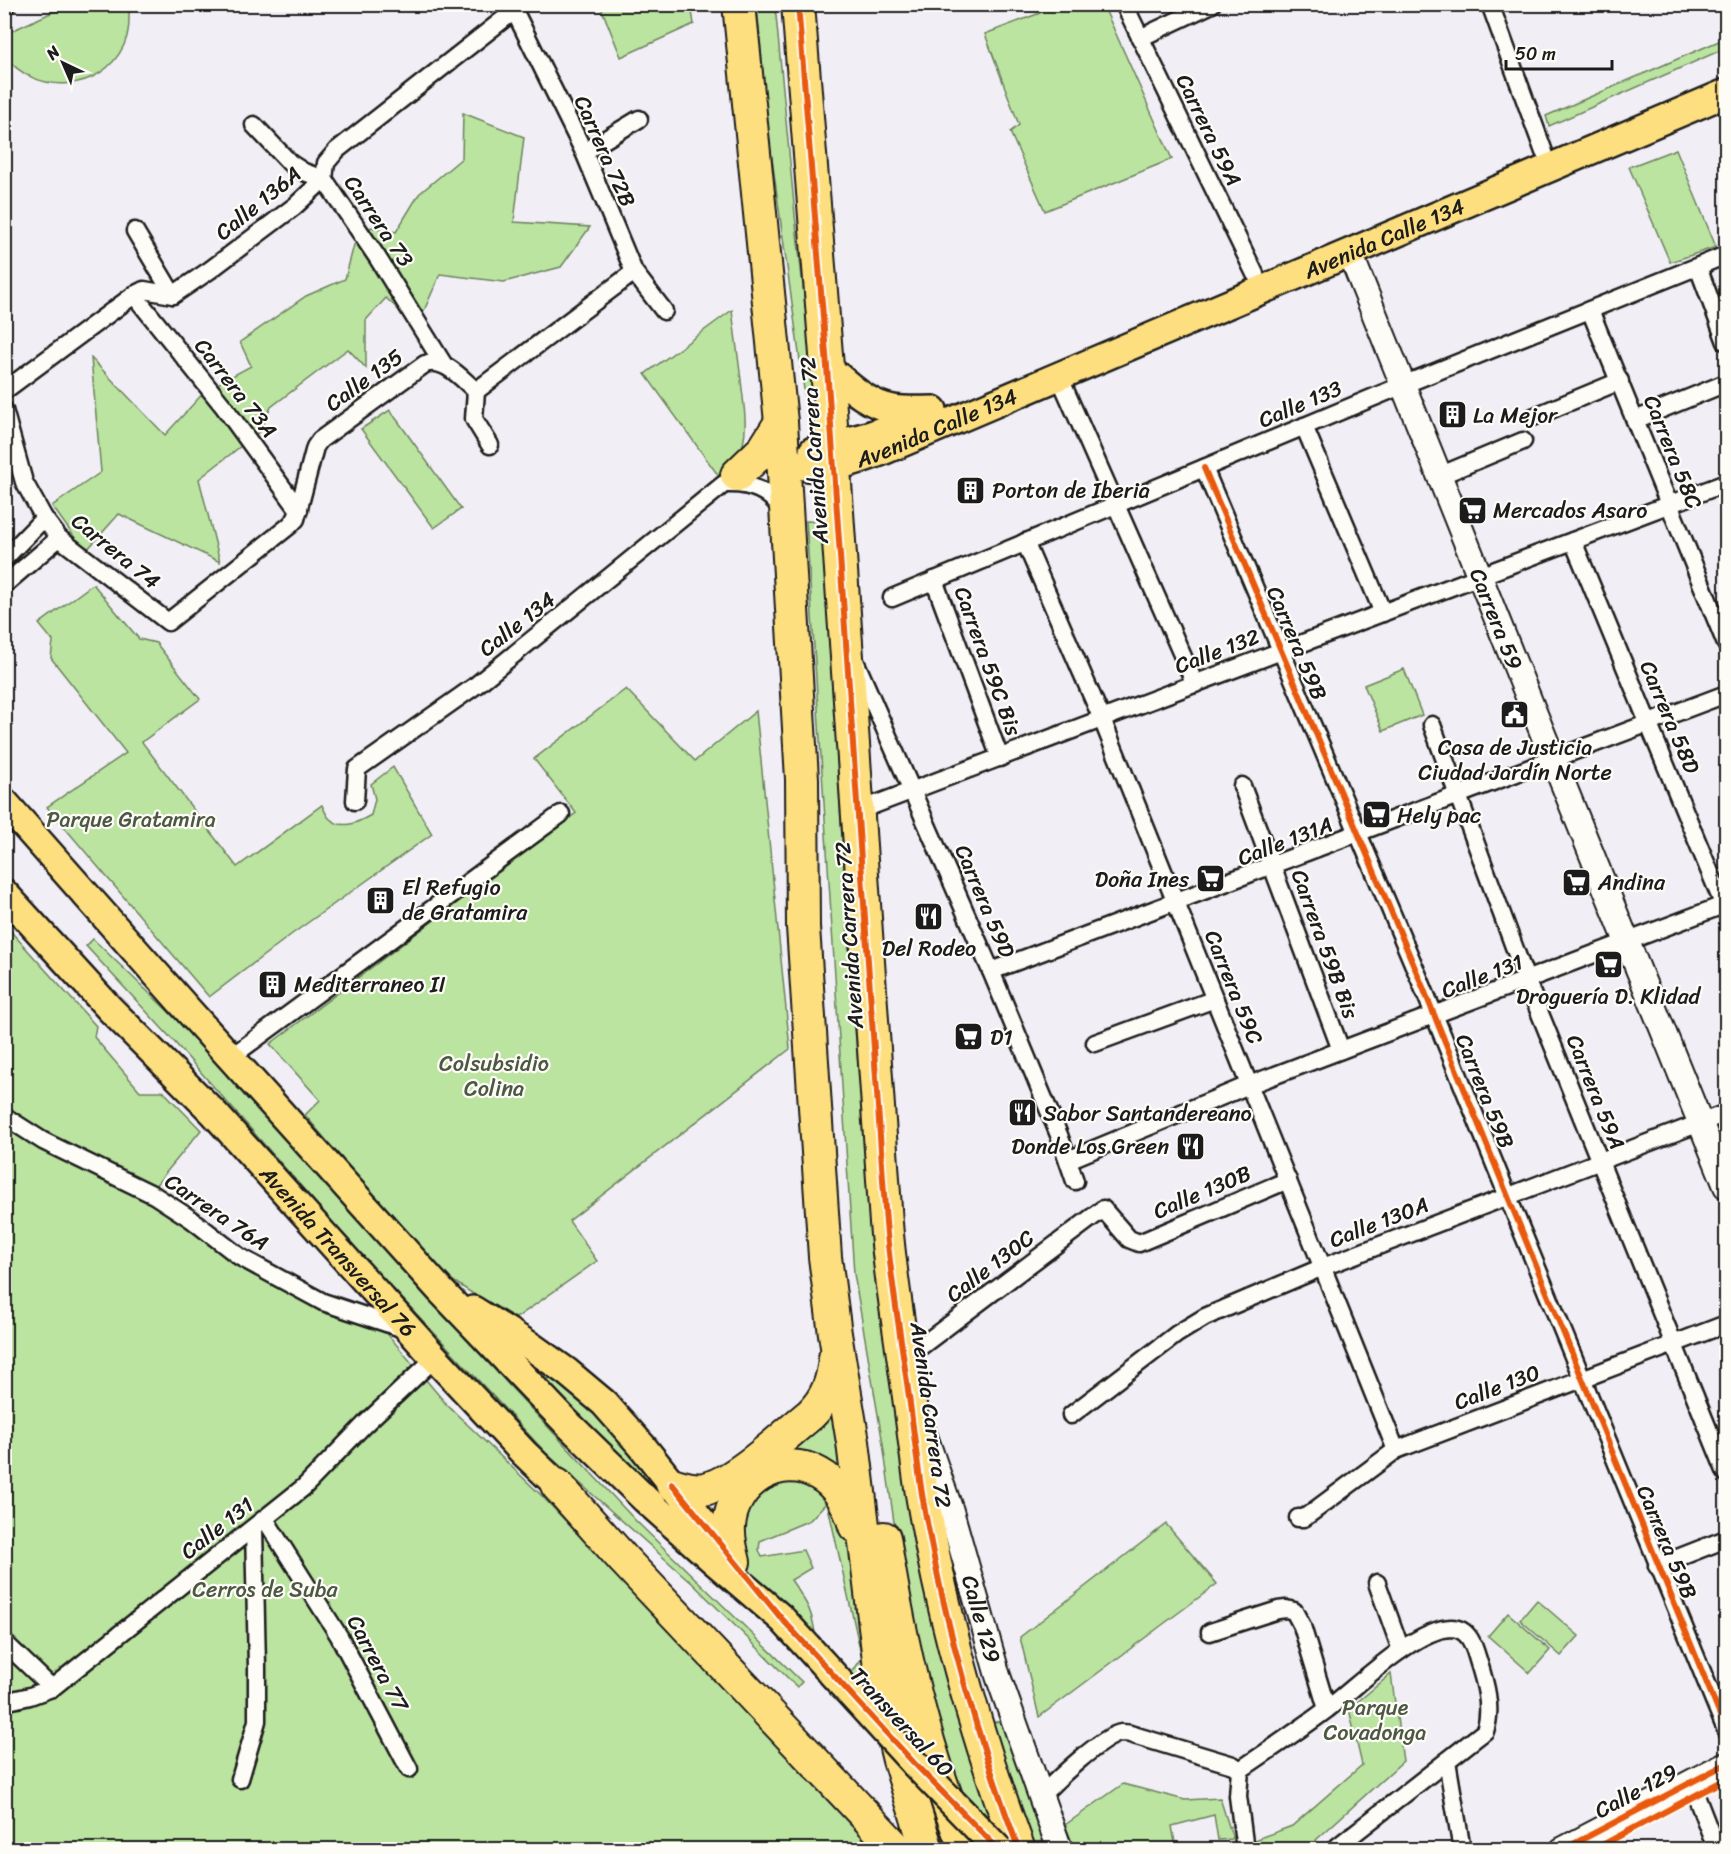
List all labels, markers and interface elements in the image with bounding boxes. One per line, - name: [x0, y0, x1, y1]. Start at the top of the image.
- north arrow: [33, 33, 93, 93]
- scale bar: [1506, 33, 1612, 71]
- text: N: [38, 38, 68, 68]
- text: 50 m: [1515, 38, 1556, 70]
- street label: Carrera 59A: [1165, 67, 1253, 193]
- street label: Carrera 72B: [563, 89, 647, 213]
- street label: Calle 136A: [206, 155, 310, 251]
- street label: Carrera 73: [334, 167, 424, 275]
- street label: Avenida Calle 134: [1296, 187, 1471, 290]
- street label: Carrera 73A: [184, 329, 288, 447]
- street label: Calle 135: [316, 338, 412, 422]
- street label: Avenida Carrera 72: [788, 355, 840, 546]
- street label: Calle 133: [1252, 369, 1348, 439]
- street label: Avenida Calle 134: [850, 376, 1024, 479]
- street label: Carrera 58C: [1632, 389, 1714, 515]
- place label: La Mejor: [1473, 396, 1559, 435]
- building icon: La Mejor: [1436, 399, 1468, 431]
- place label: Porton de Iberia: [992, 471, 1150, 510]
- building icon: Porton de Iberia: [955, 474, 987, 506]
- place label: Mercados Asaro: [1493, 491, 1647, 530]
- supermarket icon: Mercados Asaro: [1456, 494, 1488, 526]
- street label: Carrera 74: [62, 502, 170, 600]
- street label: Carrera 59: [1459, 562, 1535, 676]
- street label: Carrera 59B: [1255, 580, 1339, 706]
- street label: Calle 134: [470, 581, 565, 667]
- street label: Carrera 59C Bis: [943, 581, 1033, 742]
- street label: Calle 132: [1169, 617, 1266, 685]
- street label: Carrera 58D: [1629, 654, 1712, 781]
- public building icon: Casa de Justicia Ciudad Jardín Norte: [1499, 699, 1531, 731]
- place label: Casa de Justicia Ciudad Jardín Norte: [1418, 728, 1612, 792]
- place label: Hely pac: [1397, 796, 1481, 835]
- supermarket icon: Hely pac: [1360, 799, 1392, 831]
- park label: Parque Gratamira: [46, 800, 216, 839]
- street label: Calle 131A: [1231, 805, 1339, 877]
- street label: Carrera 59D: [944, 838, 1027, 965]
- street label: Avenida Carrera 72: [823, 840, 875, 1031]
- place label: Doña Ines: [1095, 860, 1190, 899]
- supermarket icon: Doña Ines: [1194, 863, 1226, 895]
- place label: Andina: [1597, 863, 1666, 902]
- street label: Carrera 59B Bis: [1280, 864, 1370, 1025]
- supermarket icon: Andina: [1561, 866, 1593, 898]
- place label: El Refugio de Gratamira: [402, 868, 528, 932]
- building icon: El Refugio de Gratamira: [365, 884, 397, 916]
- restaurant icon: Del Rodeo: [913, 900, 945, 932]
- street label: Carrera 59C: [1193, 924, 1275, 1050]
- place label: Del Rodeo: [882, 929, 976, 968]
- street label: Calle 131: [1435, 943, 1529, 1009]
- supermarket icon: Droguería D. Klidad: [1592, 948, 1624, 980]
- place label: Mediterraneo II: [294, 965, 446, 1004]
- building icon: Mediterraneo II: [257, 968, 289, 1000]
- place label: Droguería D. Klidad: [1516, 977, 1701, 1016]
- place label: D1: [990, 1018, 1013, 1057]
- supermarket icon: D1: [953, 1021, 985, 1053]
- street label: Carrera 59B: [1444, 1028, 1526, 1154]
- street label: Carrera 59A: [1555, 1028, 1637, 1156]
- park label: Colsubsidio Colina: [439, 1044, 549, 1108]
- place label: Sabor Santandereano: [1043, 1094, 1252, 1133]
- restaurant icon: Sabor Santandereano: [1006, 1097, 1038, 1129]
- place label: Donde Los Green: [1011, 1127, 1169, 1166]
- restaurant icon: Donde Los Green: [1174, 1130, 1206, 1162]
- street label: Calle 130B: [1147, 1154, 1257, 1230]
- street label: Avenida Transversal 76: [249, 1155, 427, 1346]
- street label: Carrera 76A: [157, 1162, 277, 1262]
- street label: Calle 130A: [1323, 1185, 1435, 1259]
- street label: Calle 130C: [937, 1219, 1043, 1313]
- street label: Avenida Carrera 72: [899, 1318, 963, 1511]
- street label: Calle 130: [1448, 1353, 1546, 1421]
- street label: Carrera 59B: [1625, 1479, 1709, 1605]
- street label: Calle 131: [171, 1486, 263, 1570]
- park label: Cerros de Suba: [192, 1570, 339, 1609]
- street label: Calle 129: [951, 1570, 1013, 1667]
- street label: Carrera 77: [336, 1607, 421, 1720]
- street label: Transversal 60: [840, 1657, 964, 1787]
- park label: Parque Covadonga: [1324, 1688, 1426, 1752]
- street label: Calle 129: [1587, 1753, 1685, 1829]

